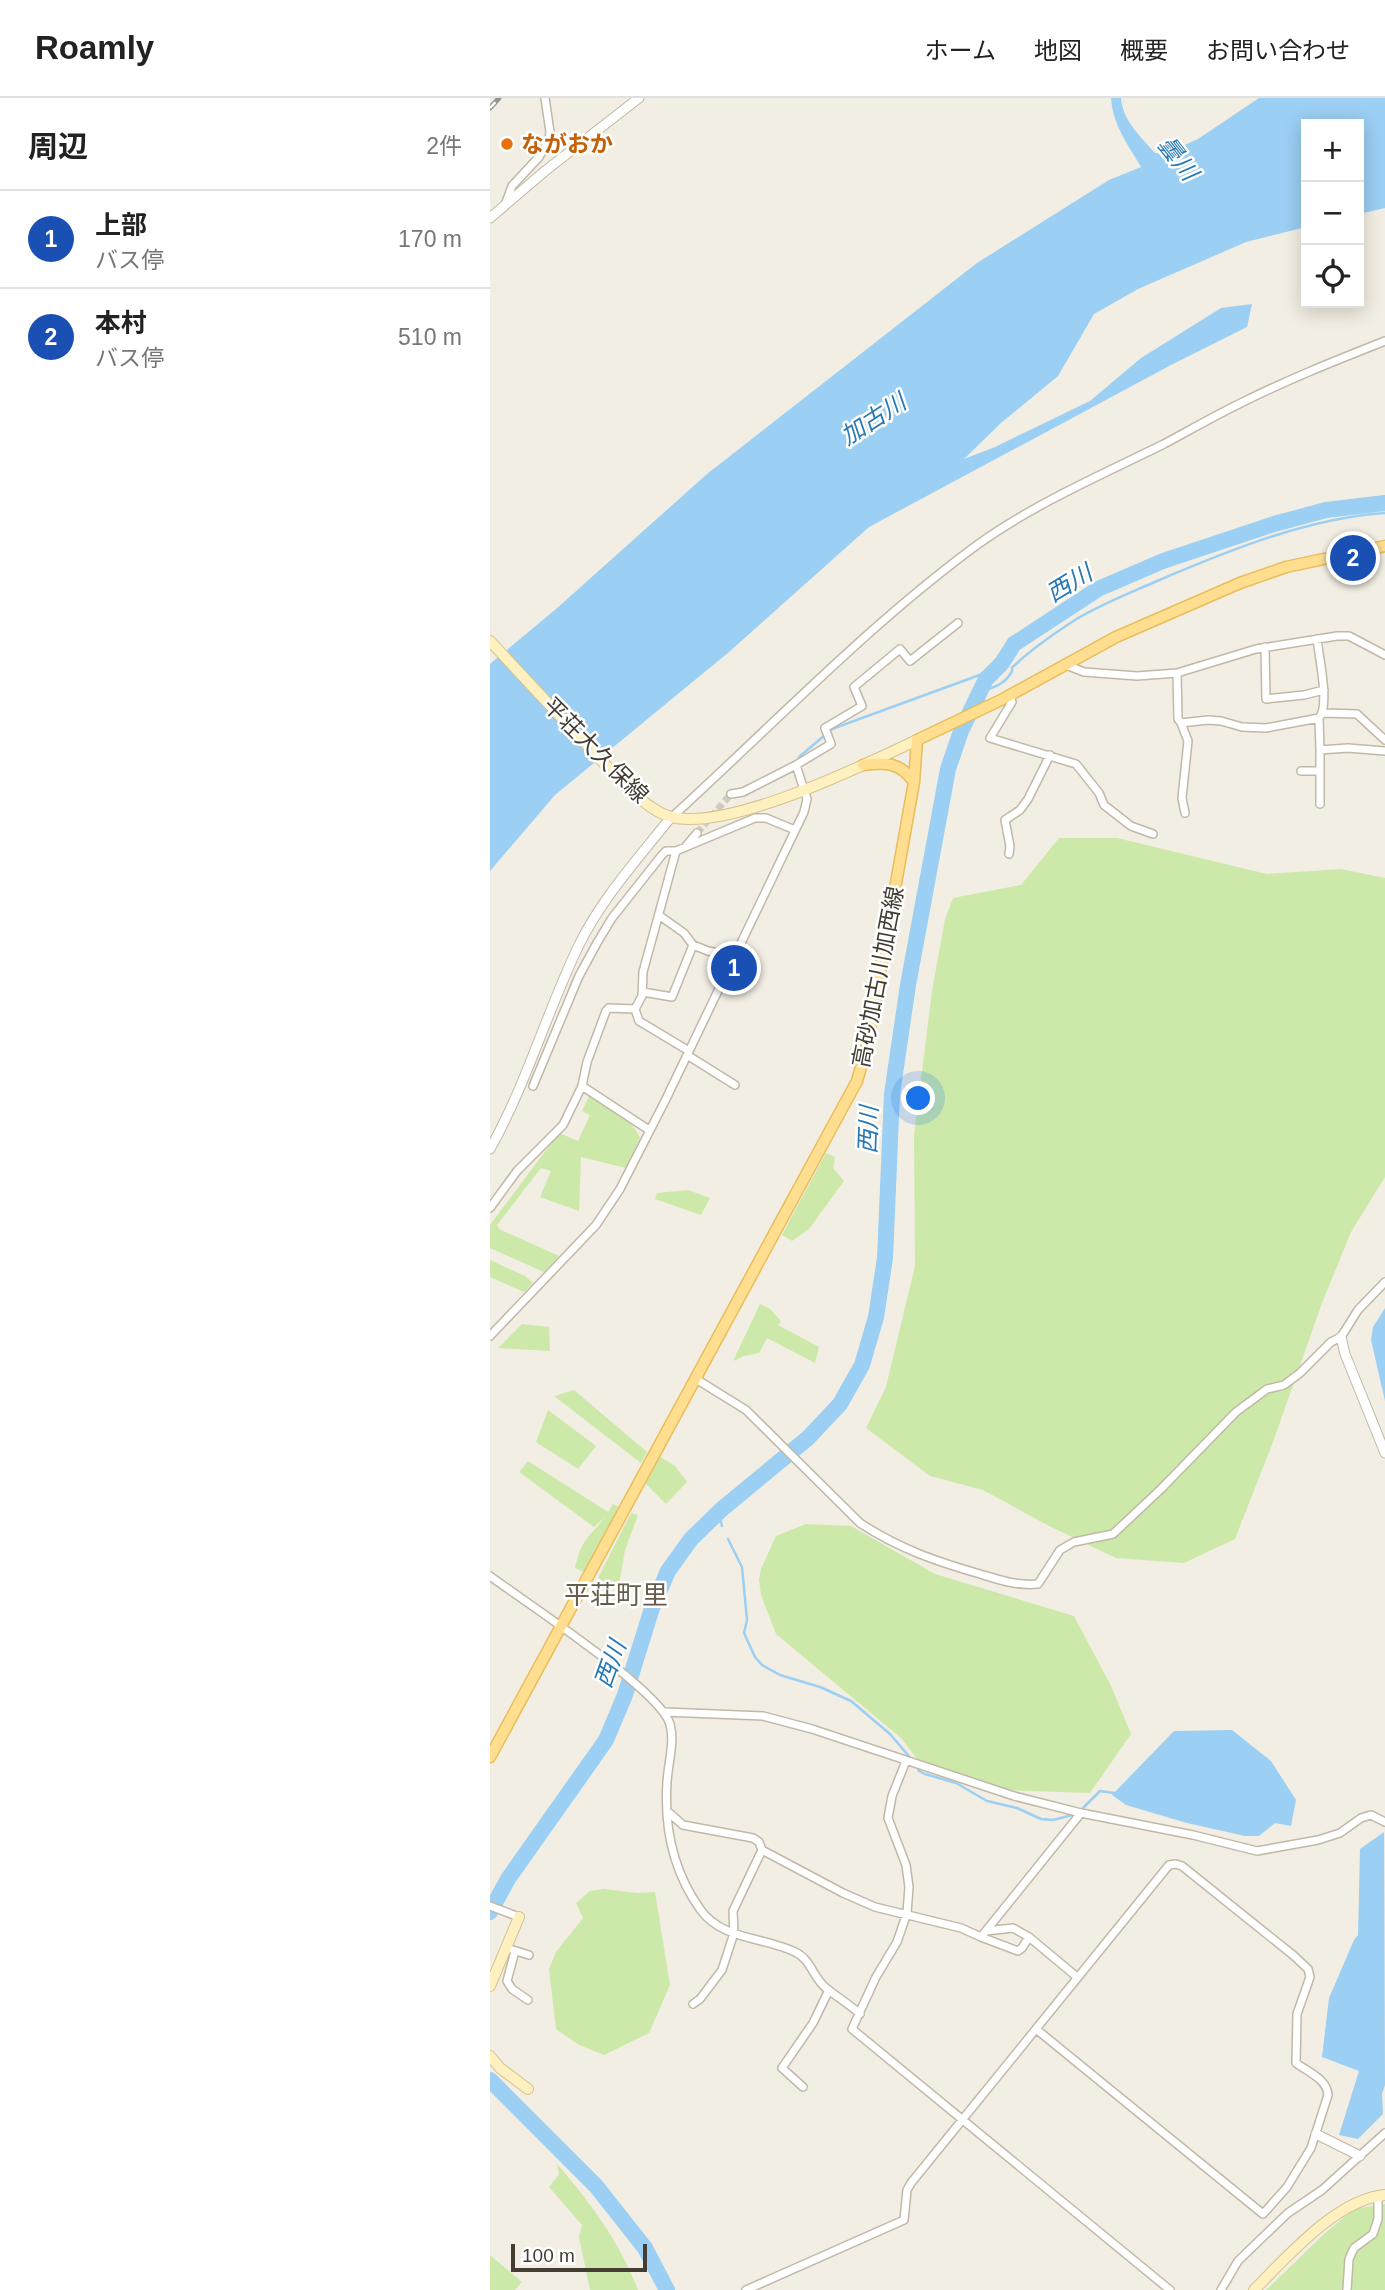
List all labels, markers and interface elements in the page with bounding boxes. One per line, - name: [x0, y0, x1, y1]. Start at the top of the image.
- text: Roamly: [35, 29, 154, 66]
- text: ホーム: [925, 37, 996, 64]
- text: 地図: [1034, 37, 1082, 64]
- text: 概要: [1120, 37, 1168, 64]
- text: お問い合わせ: [1206, 37, 1350, 64]
- map controls: [1301, 119, 1364, 308]
- button: +: [1301, 119, 1364, 182]
- text: 周辺: [28, 130, 88, 163]
- place label: ながおか: [521, 131, 613, 157]
- water label: 曇川: [1153, 131, 1205, 188]
- text: 2件: [426, 133, 462, 159]
- marker: ながおか: [499, 136, 515, 152]
- button: −: [1301, 182, 1364, 245]
- text: 上部: [95, 210, 147, 240]
- text: 1: [45, 226, 57, 252]
- text: 170 m: [398, 226, 462, 252]
- button: locate: [1301, 245, 1364, 308]
- text: バス停: [95, 247, 164, 273]
- text: 本村: [95, 308, 147, 338]
- text: 2: [45, 324, 57, 350]
- text: 510 m: [398, 324, 462, 350]
- text: バス停: [95, 345, 164, 371]
- water label: 加古川: [835, 386, 913, 450]
- pin: 2: [1330, 532, 1376, 584]
- water label: 西川: [1041, 558, 1099, 607]
- street label: 平荘大久保線: [538, 692, 654, 808]
- street label: 高砂加古川加西線: [848, 884, 908, 1070]
- pin: 1: [711, 942, 757, 994]
- your location: [901, 1081, 935, 1115]
- water label: 西川: [854, 1103, 882, 1154]
- district label: 平荘町里: [564, 1580, 668, 1610]
- water label: 西川: [589, 1634, 632, 1691]
- scale bar: [511, 2241, 648, 2273]
- text: 100 m: [522, 2245, 575, 2266]

